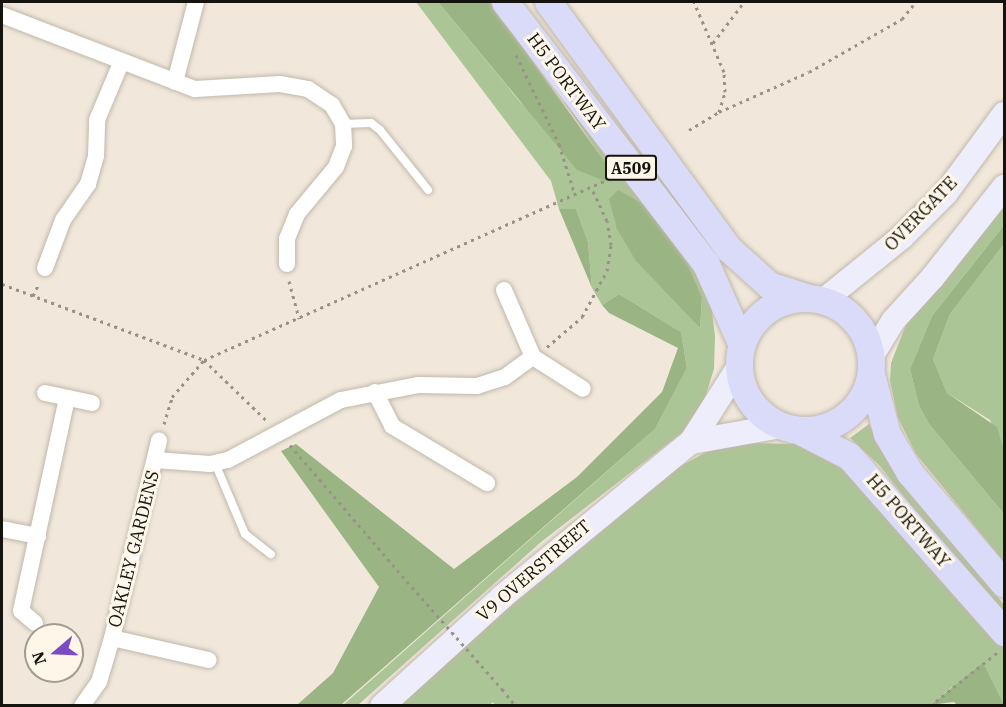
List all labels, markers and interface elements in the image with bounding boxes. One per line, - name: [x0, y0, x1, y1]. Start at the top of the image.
- street label: H5 PORTWAY: [522, 29, 610, 135]
- road number: A509: [604, 155, 658, 181]
- street label: OVERGATE: [880, 172, 962, 256]
- street label: OAKLEY GARDENS: [104, 468, 164, 630]
- street label: H5 PORTWAY: [862, 470, 954, 572]
- street label: V9 OVERSTREET: [473, 516, 595, 626]
- north arrow: [24, 623, 84, 683]
- text: N: [27, 649, 50, 667]

